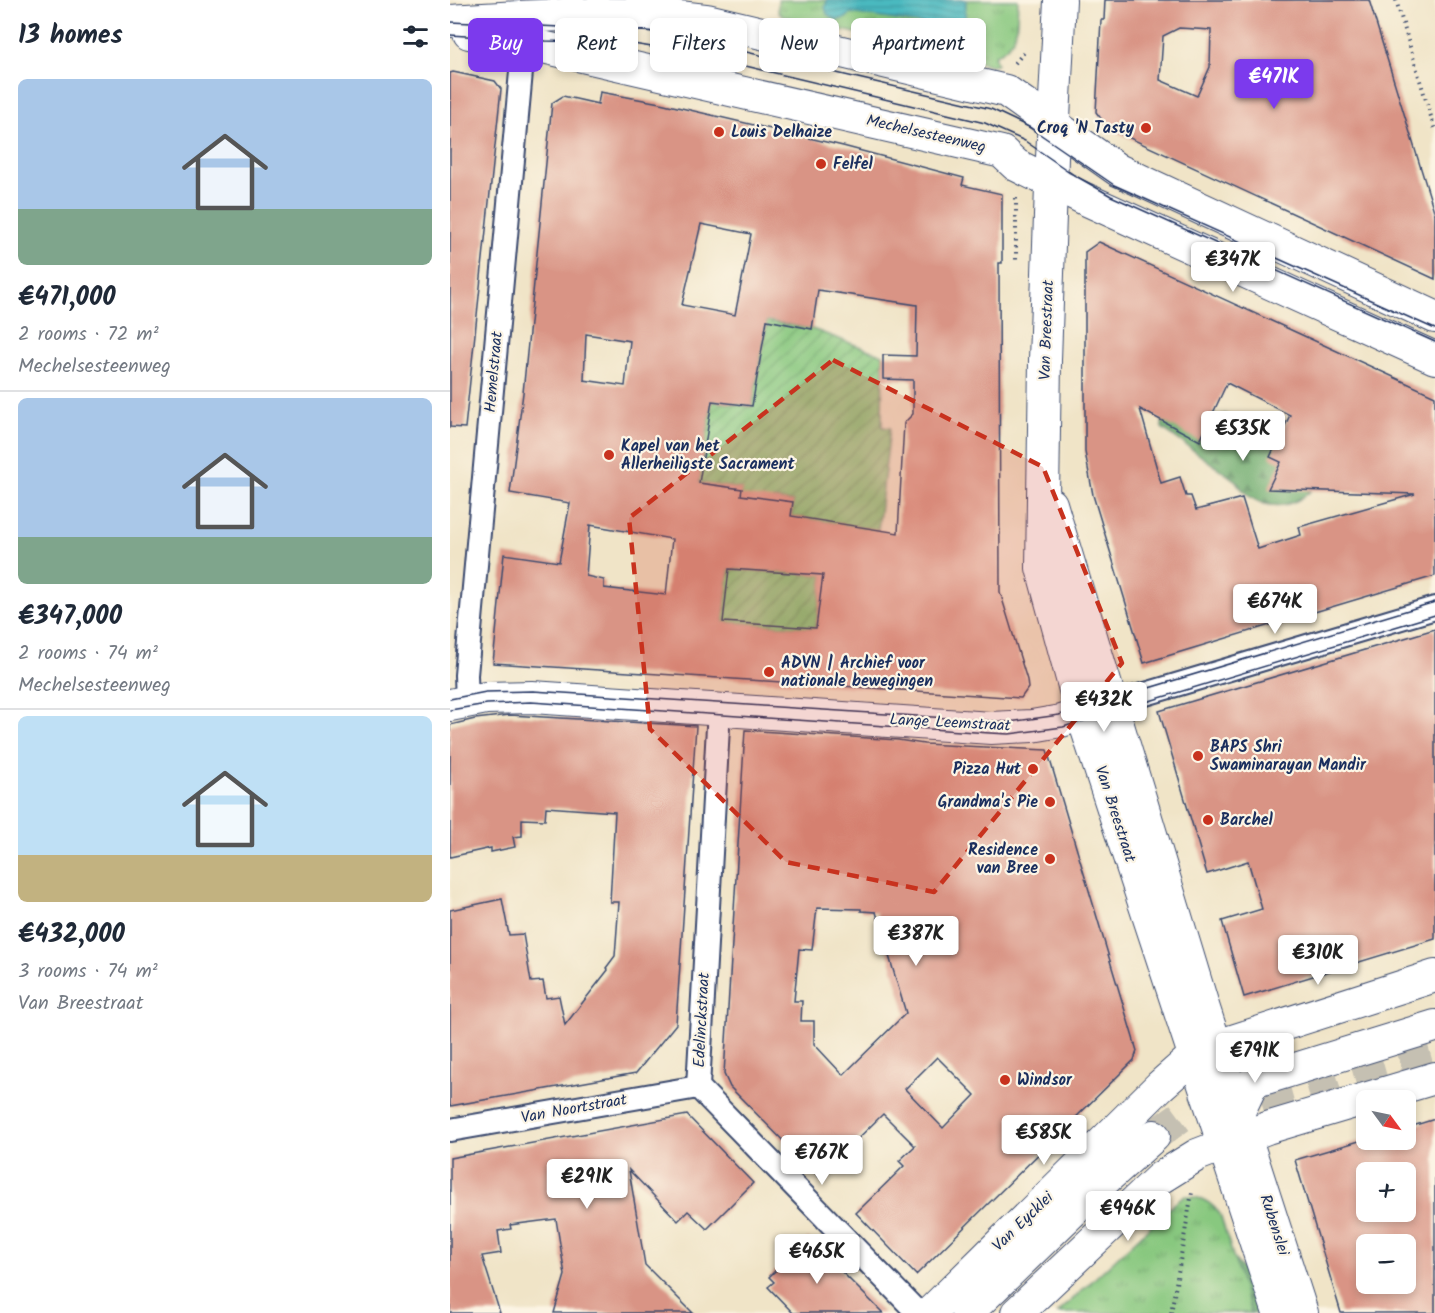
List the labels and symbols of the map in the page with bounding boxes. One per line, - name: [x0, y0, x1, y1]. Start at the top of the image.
- pin: €471K: [1232, 59, 1316, 110]
- street label: Mechelsesteenweg: [864, 108, 988, 160]
- place label: Croq 'N Tasty: [1037, 116, 1135, 141]
- place label: Louis Delhaize: [731, 120, 832, 145]
- marker: Croq 'N Tasty: [1139, 121, 1153, 135]
- marker: Louis Delhaize: [712, 125, 726, 139]
- place label: Felfel: [833, 152, 874, 177]
- marker: Felfel: [814, 157, 828, 171]
- pin: €347K: [1191, 242, 1275, 293]
- street label: Van Breestraat: [1033, 279, 1061, 381]
- street label: Hemelstraat: [478, 330, 510, 414]
- pin: €535K: [1201, 411, 1285, 462]
- place label: Kapel van het Allerheiligste Sacrament: [621, 434, 795, 477]
- marker: Kapel van het Allerheiligste Sacrament: [602, 448, 616, 462]
- pin: €674K: [1233, 584, 1317, 635]
- place label: ADVN | Archief voor nationale bewegingen: [781, 651, 933, 694]
- marker: ADVN | Archief voor nationale bewegingen: [762, 665, 776, 679]
- pin: €432K: [1062, 682, 1146, 733]
- street label: Lange Leemstraat: [889, 707, 1012, 739]
- place label: BAPS Shri Swaminarayan Mandir: [1210, 735, 1367, 778]
- marker: BAPS Shri Swaminarayan Mandir: [1191, 749, 1205, 763]
- place label: Pizza Hut: [953, 757, 1022, 782]
- marker: Pizza Hut: [1026, 762, 1040, 776]
- street label: Van Breestraat: [1088, 762, 1143, 866]
- place label: Grandma's Pie: [938, 790, 1038, 815]
- marker: Grandma's Pie: [1043, 795, 1057, 809]
- place label: Barchel: [1220, 808, 1274, 833]
- marker: Barchel: [1201, 813, 1215, 827]
- place label: Residence van Bree: [968, 838, 1038, 881]
- marker: Residence van Bree: [1043, 852, 1057, 866]
- pin: €387K: [874, 916, 958, 967]
- pin: €310K: [1276, 935, 1360, 986]
- street label: Edelinckstraat: [687, 971, 717, 1068]
- pin: €791K: [1213, 1033, 1297, 1084]
- place label: Windsor: [1017, 1068, 1073, 1093]
- marker: Windsor: [998, 1073, 1012, 1087]
- street label: Van Noortstraat: [519, 1087, 630, 1131]
- north arrow: [1356, 1090, 1416, 1150]
- pin: €585K: [1002, 1115, 1086, 1166]
- pin: €767K: [780, 1135, 864, 1186]
- pin: €291K: [545, 1159, 629, 1210]
- street label: Van Eycklei: [986, 1185, 1060, 1258]
- pin: €946K: [1086, 1191, 1170, 1242]
- street label: Rubenslei: [1252, 1191, 1296, 1260]
- pin: €465K: [775, 1234, 859, 1285]

